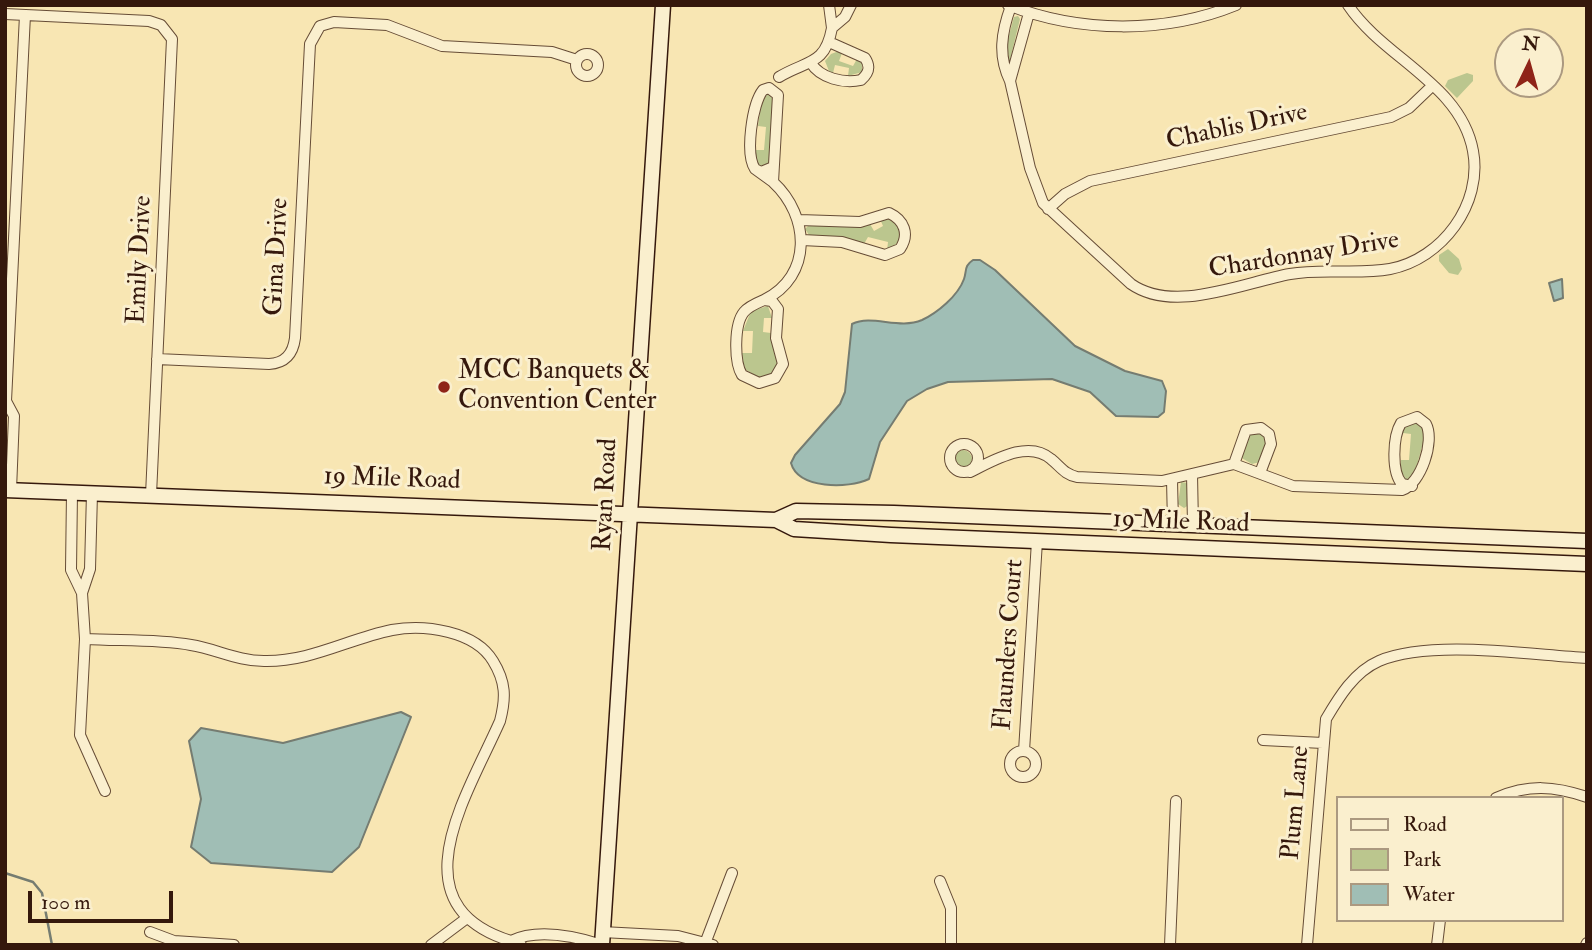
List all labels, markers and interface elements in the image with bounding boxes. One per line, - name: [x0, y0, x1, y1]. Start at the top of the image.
- north arrow: [1494, 28, 1564, 98]
- text: N: [1521, 31, 1540, 57]
- street label: Chablis Drive: [1164, 98, 1310, 158]
- street label: Emily Drive: [122, 195, 160, 325]
- street label: Gina Drive: [259, 197, 297, 317]
- street label: Chardonnay Drive: [1207, 226, 1401, 286]
- place label: MCC Banquets & Convention Center: [458, 356, 656, 418]
- marker: MCC Banquets & Convention Center: [436, 379, 452, 395]
- street label: Ryan Road: [588, 438, 626, 552]
- street label: 19 Mile Road: [323, 462, 461, 498]
- street label: 19 Mile Road: [1112, 505, 1250, 541]
- street label: Flaunders Court: [988, 558, 1032, 732]
- street label: Plum Lane: [1276, 745, 1318, 861]
- legend: [1336, 796, 1564, 922]
- text: Road: [1403, 811, 1447, 838]
- text: Park: [1403, 846, 1441, 873]
- scale bar: [32, 876, 177, 920]
- text: Water: [1403, 881, 1455, 908]
- text: 100 m: [41, 889, 91, 916]

